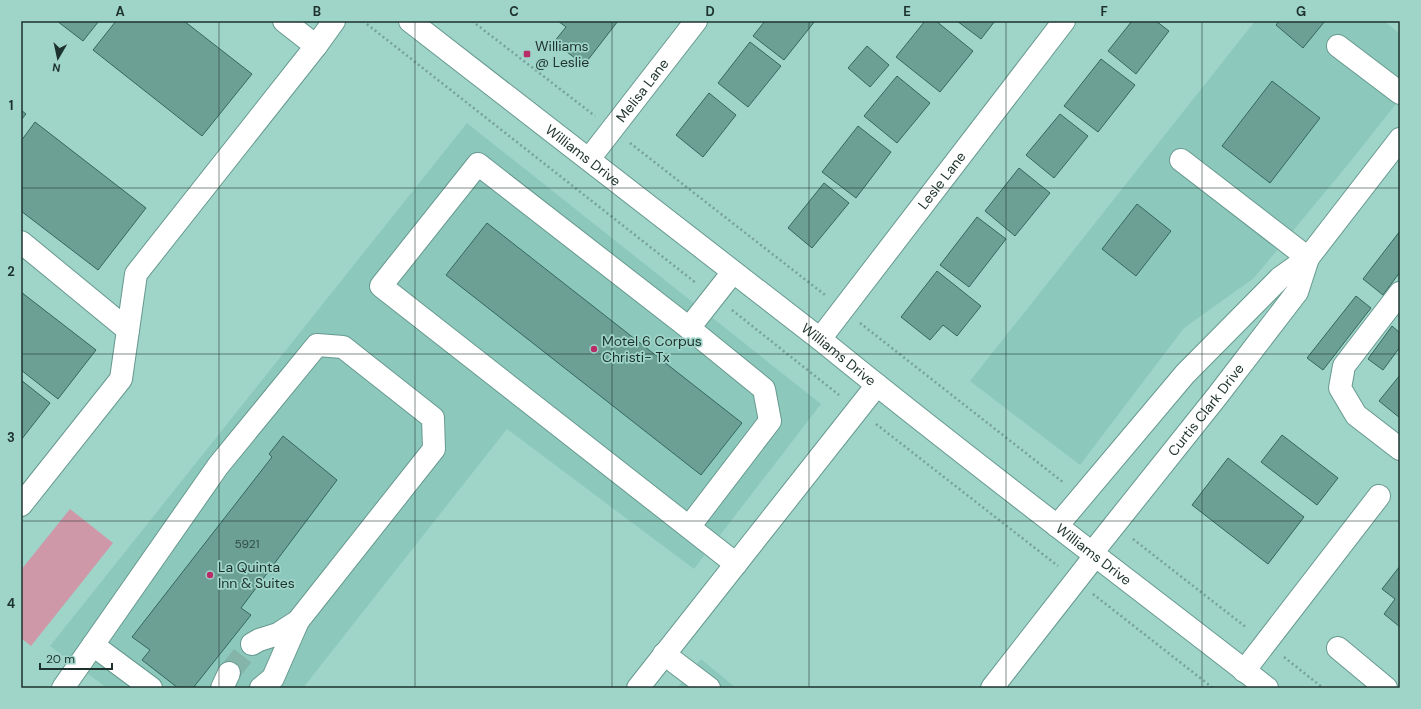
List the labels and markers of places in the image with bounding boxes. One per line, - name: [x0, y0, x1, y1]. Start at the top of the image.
- place label: Williams @ Leslie: [535, 37, 589, 71]
- marker: Williams @ Leslie: [522, 49, 532, 59]
- place label: Motel 6 Corpus Christi- Tx: [602, 332, 702, 366]
- marker: Motel 6 Corpus Christi- Tx: [589, 344, 599, 354]
- place label: La Quinta Inn & Suites: [218, 558, 295, 592]
- marker: La Quinta Inn & Suites: [205, 570, 215, 580]

